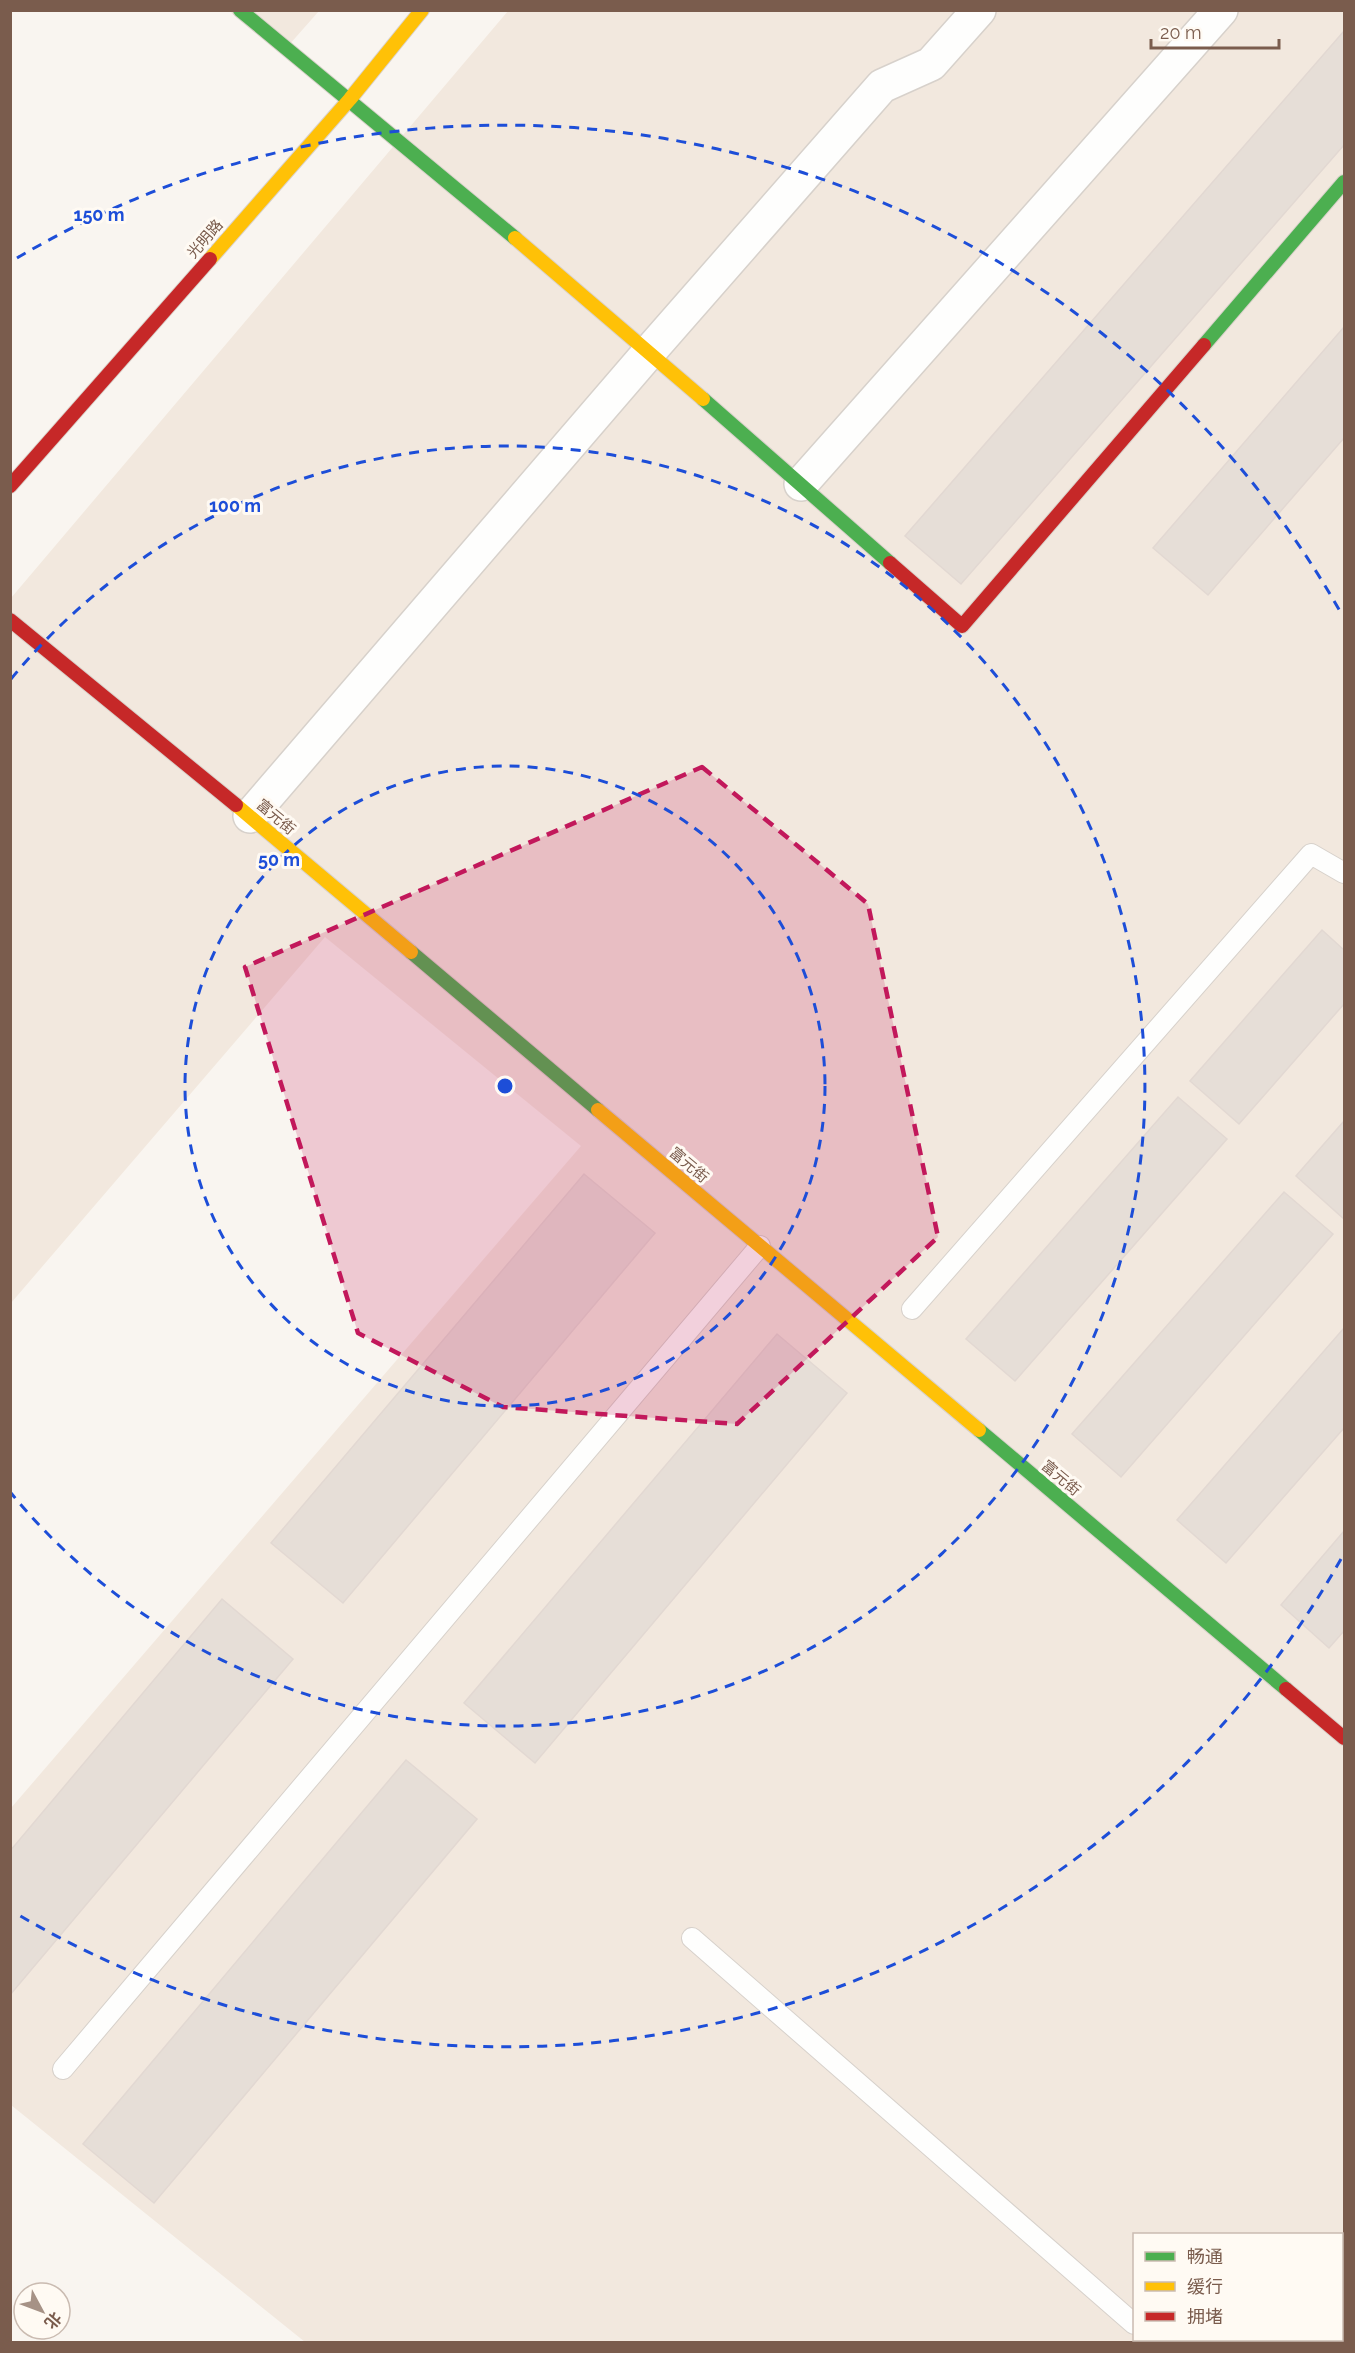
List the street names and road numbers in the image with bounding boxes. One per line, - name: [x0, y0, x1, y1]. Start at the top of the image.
- street label: 光明路: [183, 216, 227, 262]
- street label: 富元街: [253, 796, 299, 838]
- street label: 富元街: [666, 1144, 712, 1186]
- street label: 富元街: [1038, 1457, 1084, 1499]

